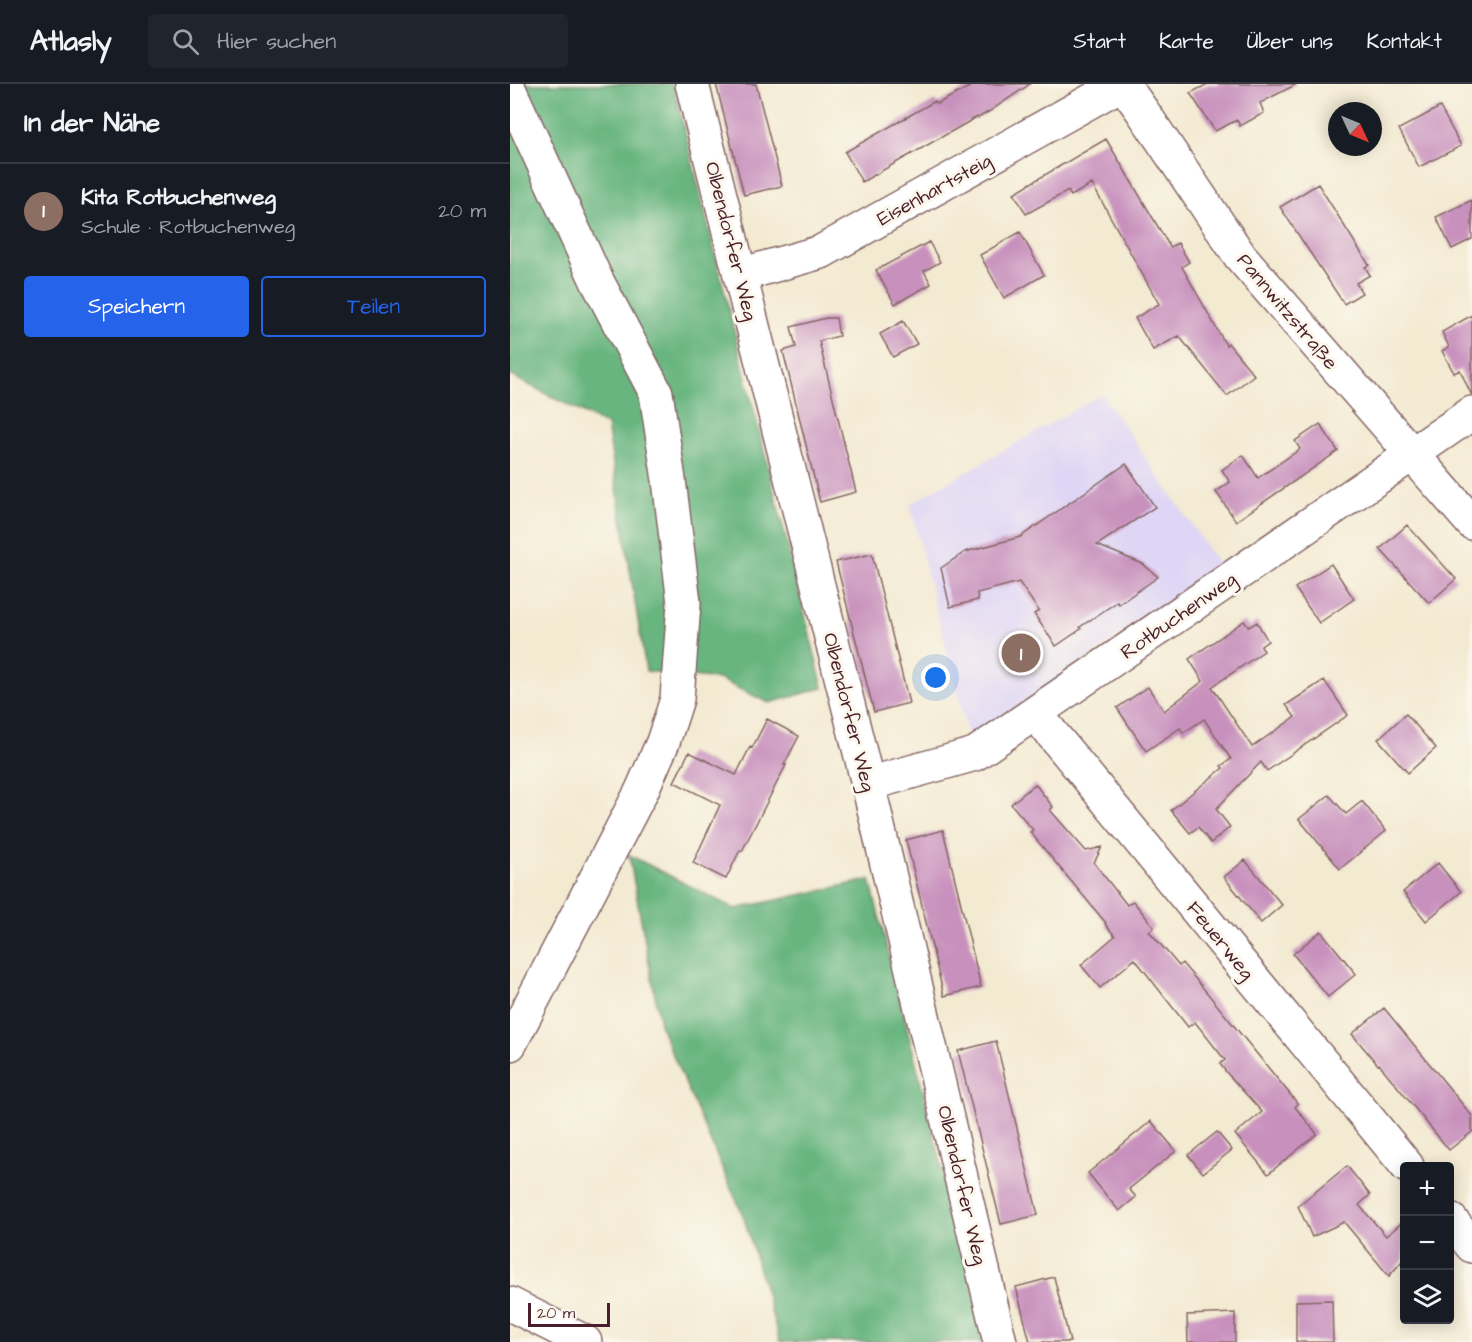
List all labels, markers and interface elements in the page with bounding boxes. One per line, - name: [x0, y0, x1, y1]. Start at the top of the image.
- search box: [148, 14, 568, 68]
- text: Atlasly: [30, 22, 112, 61]
- icon: search: [169, 25, 202, 58]
- text: Hier suchen: [217, 26, 336, 57]
- text: Start: [1073, 27, 1126, 56]
- text: Karte: [1159, 27, 1214, 56]
- text: Über uns: [1247, 27, 1333, 56]
- text: Kontakt: [1366, 27, 1442, 56]
- north arrow: [1328, 102, 1382, 156]
- text: In der Nähe: [24, 105, 160, 141]
- street label: Eisenhartsteig: [872, 147, 997, 234]
- street label: Olbendorfer Weg: [697, 159, 764, 324]
- text: Kita Rotbuchenweg: [81, 182, 276, 213]
- text: 1: [42, 197, 45, 225]
- text: 20 m: [438, 197, 486, 225]
- text: Schule · Rotbuchenweg: [81, 213, 295, 241]
- street label: Pannwitzstraße: [1230, 247, 1345, 376]
- button: Speichern: [24, 276, 249, 337]
- button: Teilen: [261, 276, 486, 337]
- street label: Rotbuchenweg: [1115, 565, 1243, 667]
- street label: Olbendorfer Weg: [815, 630, 882, 795]
- pin: 1: [1002, 630, 1040, 676]
- your location: [921, 663, 950, 692]
- street label: Feuerweg: [1179, 895, 1261, 987]
- street label: Olbendorfer Weg: [929, 1103, 994, 1268]
- map controls: [1400, 1162, 1454, 1324]
- button: +: [1400, 1162, 1454, 1216]
- button: −: [1400, 1216, 1454, 1270]
- button: layers: [1400, 1270, 1454, 1324]
- scale bar: [528, 1300, 610, 1328]
- text: 20 m: [537, 1302, 575, 1324]

